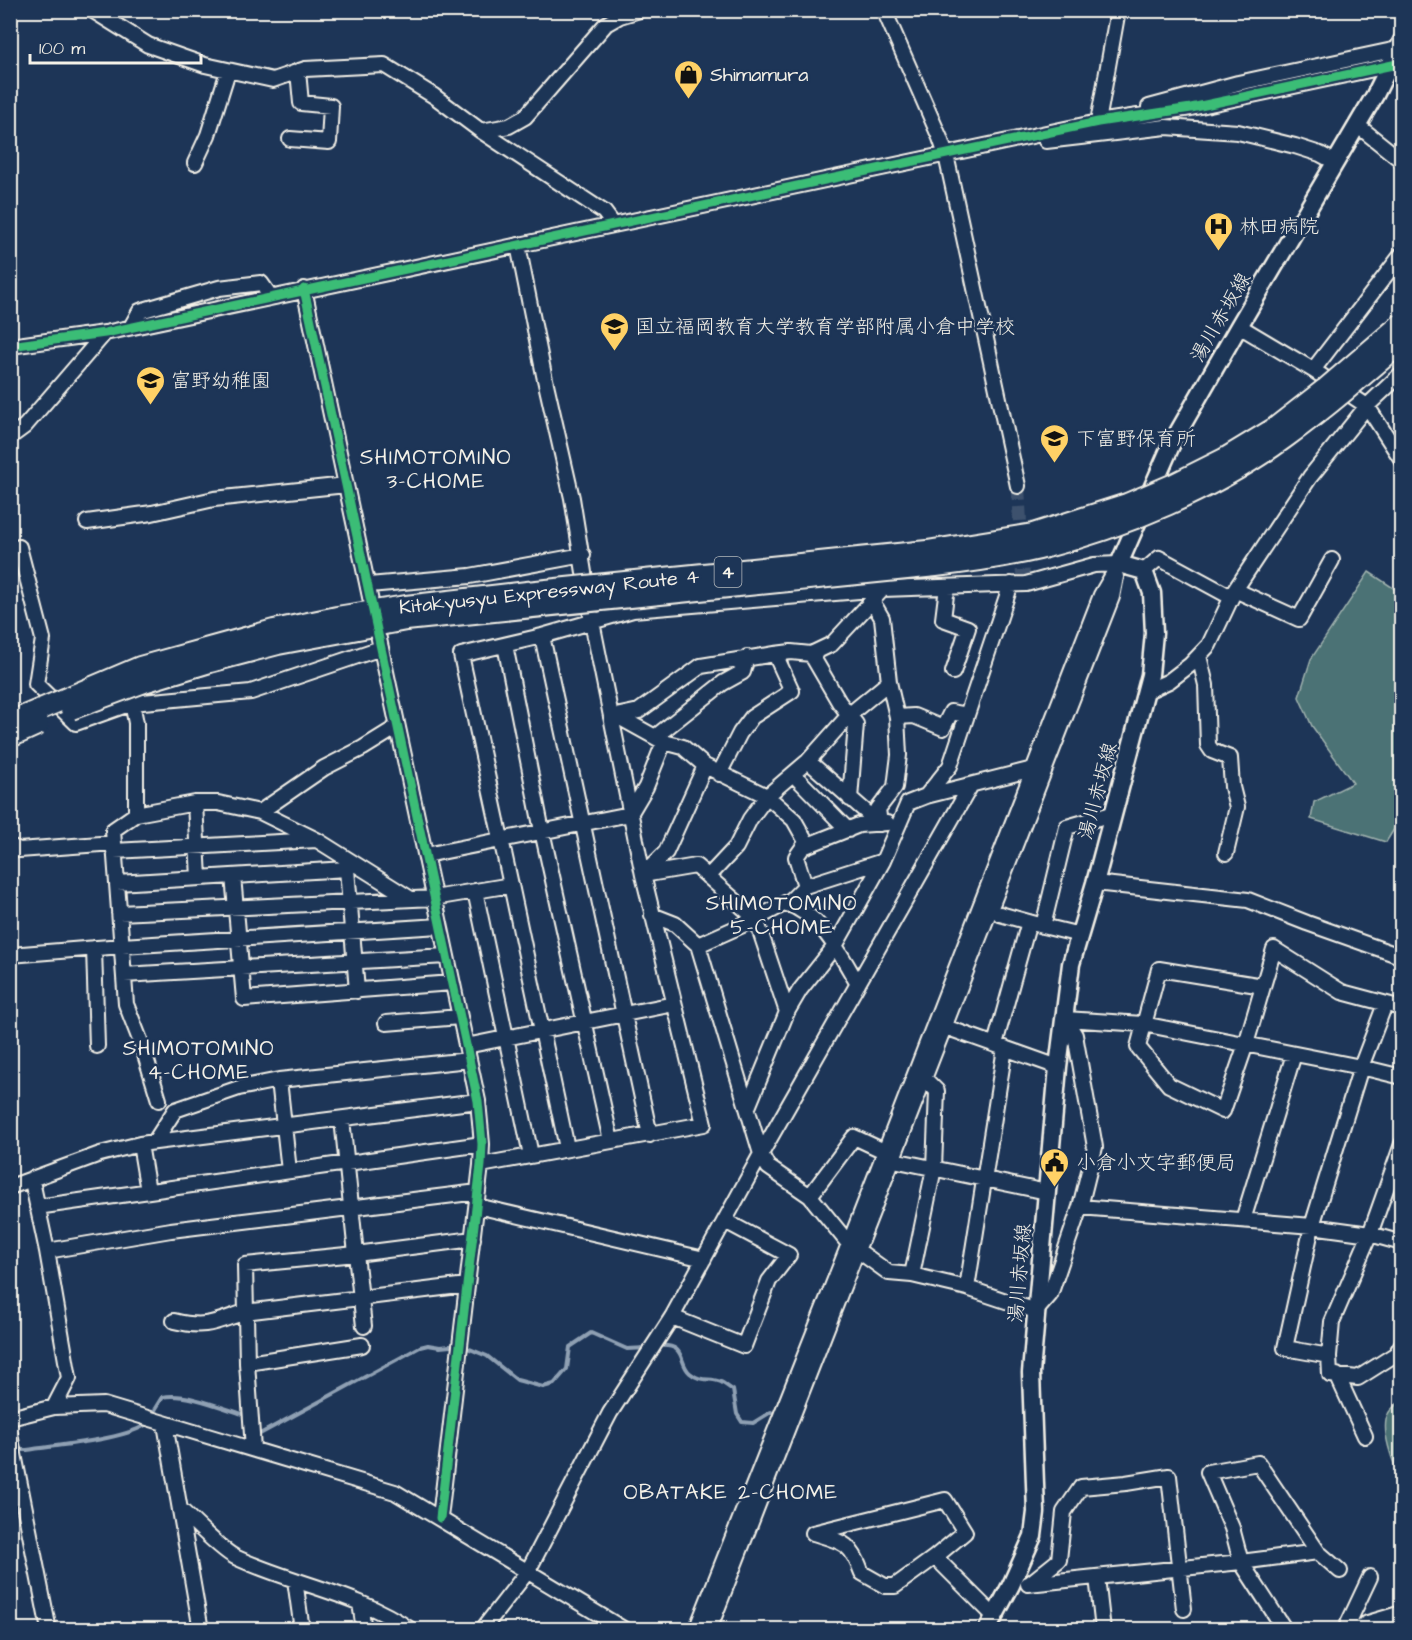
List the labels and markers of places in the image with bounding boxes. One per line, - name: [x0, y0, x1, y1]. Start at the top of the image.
- shop icon: Shimamura: [673, 58, 705, 100]
- place label: Shimamura: [710, 61, 808, 89]
- hospital icon: 林田病院: [1202, 210, 1234, 252]
- place label: 林田病院: [1239, 213, 1319, 241]
- school or university icon: 国立福岡教育大学教育学部附属小倉中学校: [598, 310, 630, 352]
- place label: 国立福岡教育大学教育学部附属小倉中学校: [635, 313, 1015, 341]
- school or university icon: 富野幼稚園: [134, 364, 166, 406]
- place label: 富野幼稚園: [171, 367, 271, 395]
- school or university icon: 下富野保育所: [1039, 422, 1071, 464]
- place label: 下富野保育所: [1076, 425, 1196, 453]
- public building icon: 小倉小文字郵便局: [1039, 1146, 1071, 1188]
- place label: 小倉小文字郵便局: [1076, 1149, 1236, 1177]

